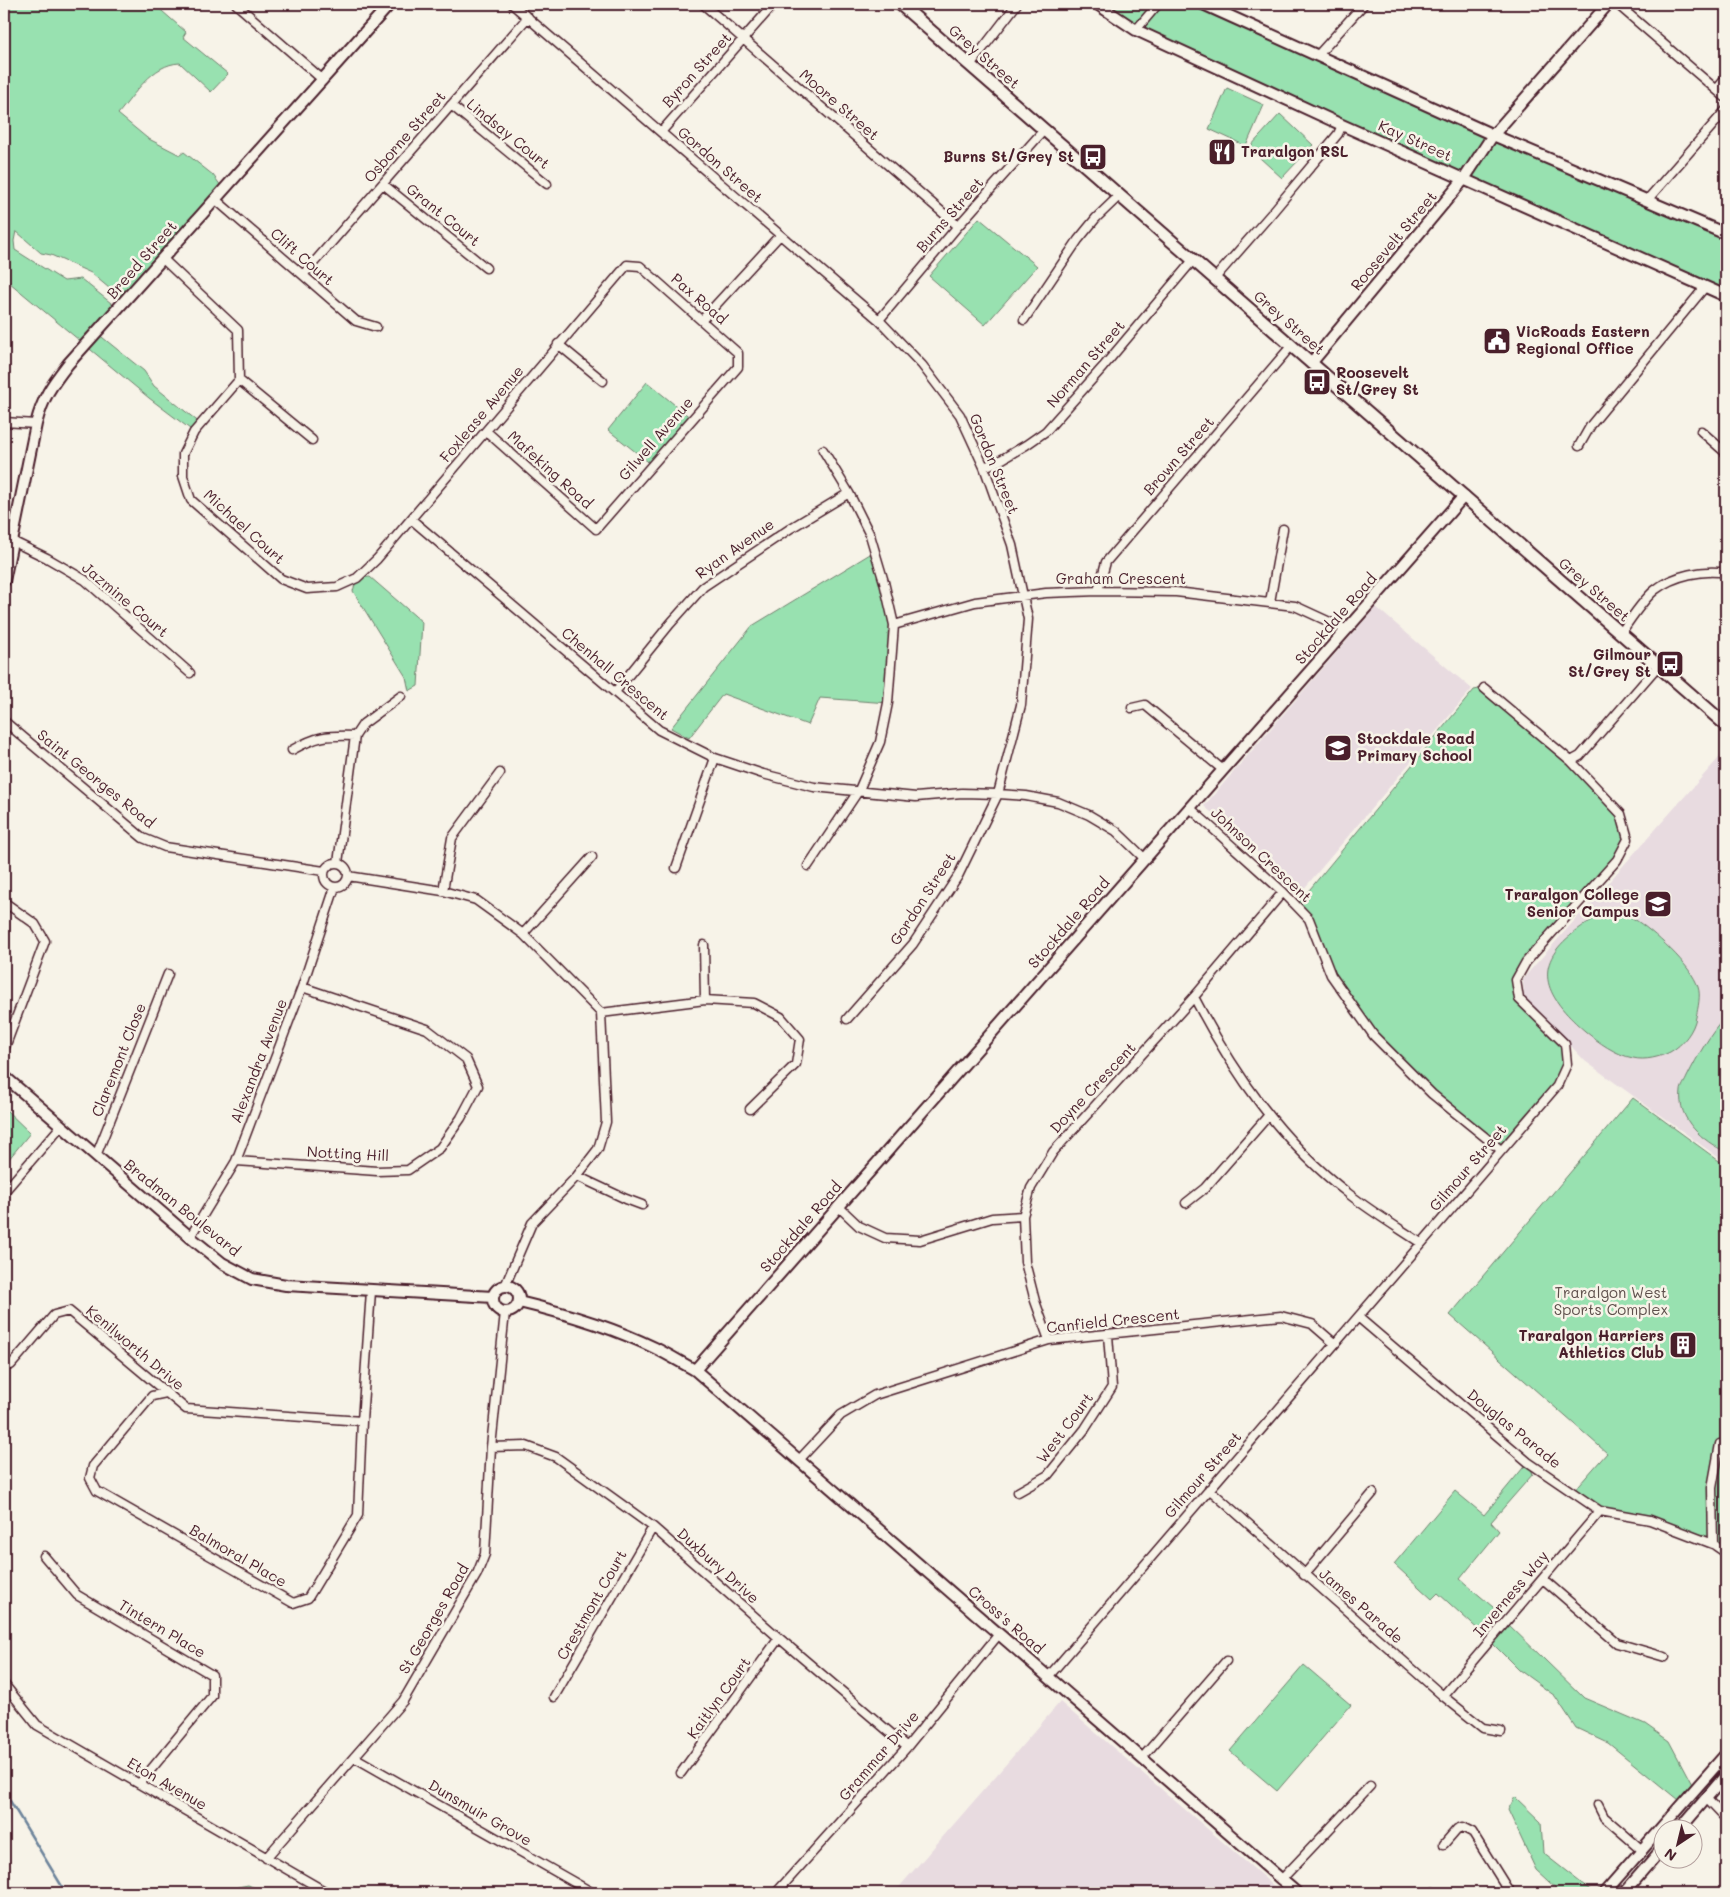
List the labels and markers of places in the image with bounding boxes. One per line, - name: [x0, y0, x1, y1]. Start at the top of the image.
- restaurant icon: Traralgon RSL: [1207, 137, 1237, 167]
- place label: Traralgon RSL: [1241, 141, 1349, 161]
- bus stop icon: Burns St/Grey St: [1078, 142, 1108, 172]
- place label: Burns St/Grey St: [943, 146, 1074, 166]
- place label: VicRoads Eastern Regional Office: [1516, 321, 1650, 358]
- public building icon: VicRoads Eastern Regional Office: [1482, 326, 1512, 356]
- place label: Roosevelt St/Grey St: [1336, 362, 1419, 399]
- bus stop icon: Roosevelt St/Grey St: [1302, 367, 1332, 397]
- place label: Gilmour St/Grey St: [1568, 644, 1651, 681]
- bus stop icon: Gilmour St/Grey St: [1655, 649, 1685, 679]
- place label: Stockdale Road Primary School: [1357, 728, 1475, 765]
- school or university icon: Stockdale Road Primary School: [1323, 733, 1353, 763]
- place label: Traralgon College Senior Campus: [1505, 884, 1639, 921]
- school or university icon: Traralgon College Senior Campus: [1643, 889, 1673, 919]
- place label: Traralgon Harriers Athletics Club: [1519, 1325, 1664, 1362]
- building icon: Traralgon Harriers Athletics Club: [1668, 1330, 1698, 1360]

